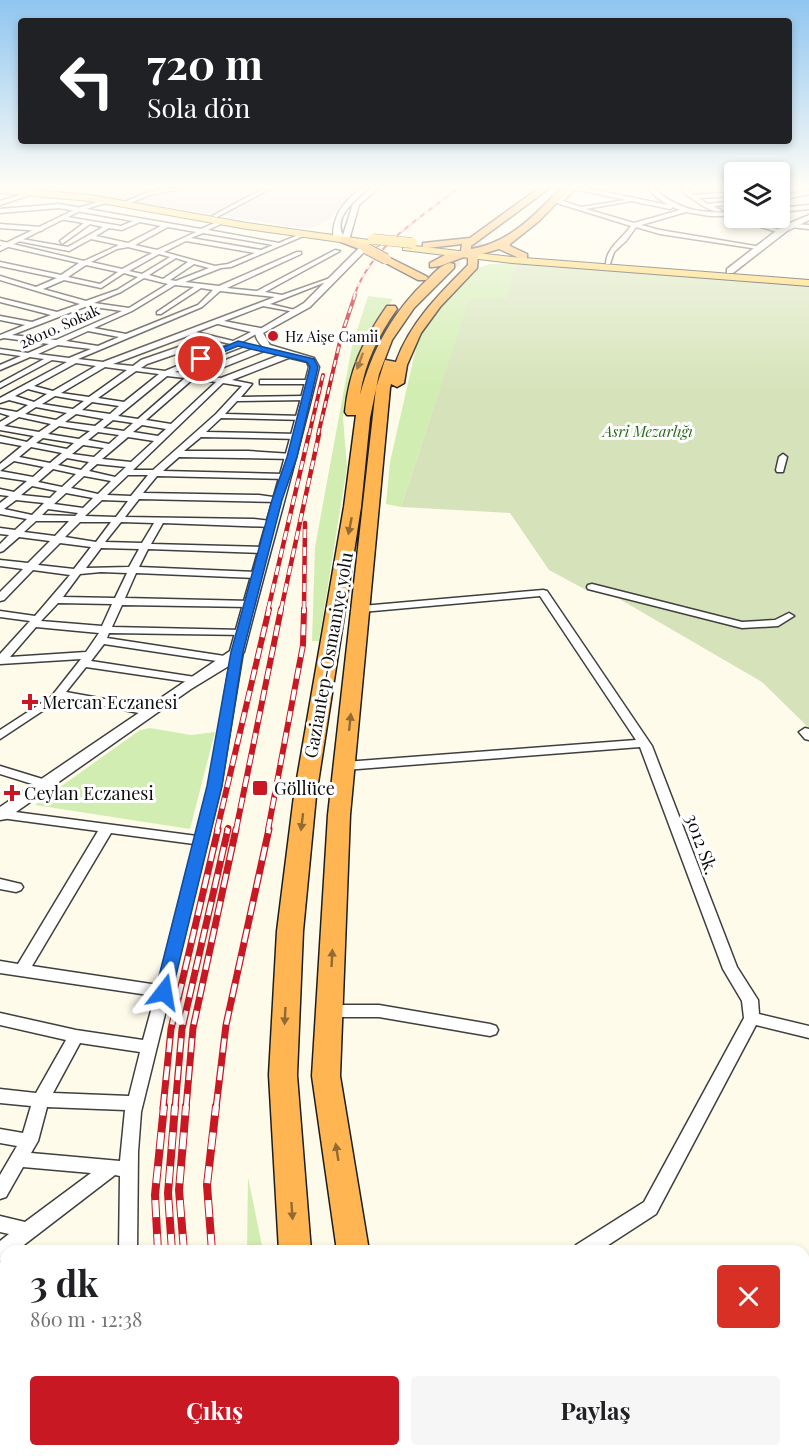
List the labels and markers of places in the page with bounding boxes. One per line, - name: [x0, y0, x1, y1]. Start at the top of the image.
- place label: Hz Aişe Camii: [285, 326, 379, 346]
- marker: Hz Aişe Camii: [266, 329, 280, 343]
- pin: [175, 333, 226, 384]
- place label: Mercan Eczanesi: [42, 690, 177, 714]
- marker: Mercan Eczanesi: [23, 695, 37, 709]
- place label: Göllüce: [274, 776, 335, 800]
- marker: Göllüce: [251, 779, 269, 797]
- place label: Ceylan Eczanesi: [24, 781, 154, 805]
- marker: Ceylan Eczanesi: [5, 786, 19, 800]

